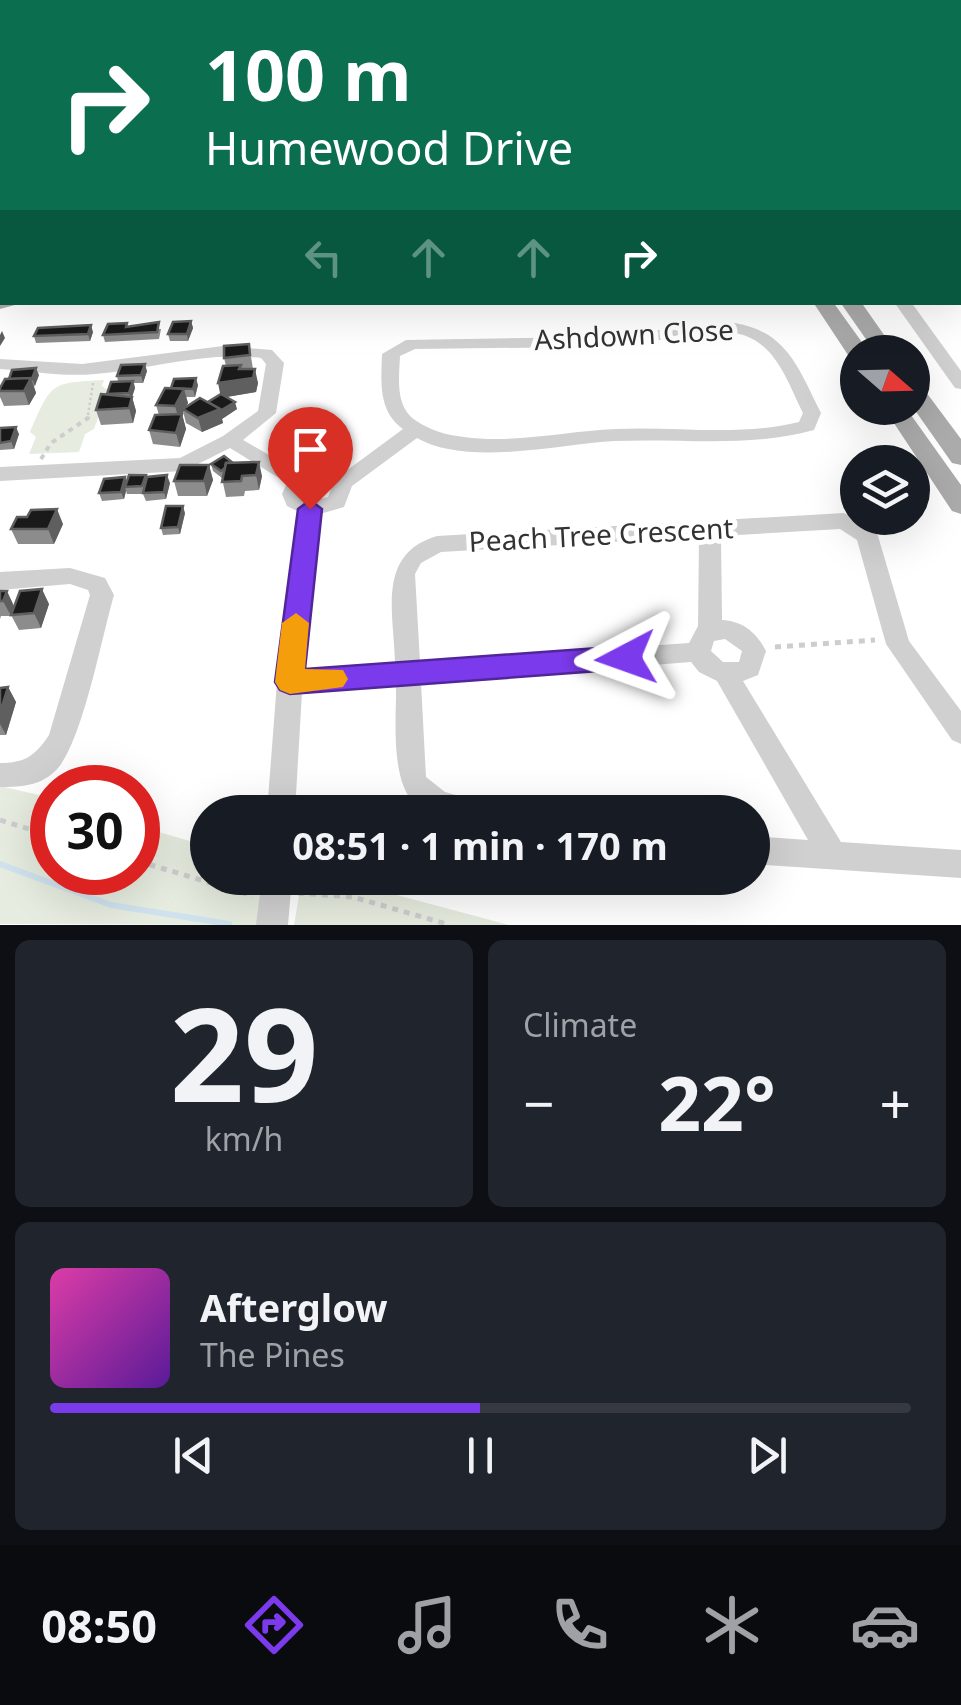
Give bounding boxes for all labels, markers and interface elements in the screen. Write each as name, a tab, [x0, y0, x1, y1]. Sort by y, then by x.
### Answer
text: 100 m	[205, 26, 412, 122]
icon: right	[40, 40, 170, 170]
text: Humewood Drive	[205, 117, 573, 178]
icon: left	[296, 230, 351, 285]
icon: ahead	[401, 230, 456, 285]
icon: ahead	[506, 230, 561, 285]
icon: right	[611, 230, 666, 285]
street label: Ashdown Close	[533, 310, 735, 358]
north arrow	[840, 335, 930, 425]
map controls	[840, 335, 930, 535]
pin	[268, 407, 353, 510]
icon: arrive	[283, 422, 338, 477]
button: layers	[840, 445, 930, 535]
street label: Peach Tree Crescent	[468, 508, 734, 560]
position arrow	[574, 606, 678, 710]
speed limit sign: 30	[30, 765, 160, 895]
text: 08:51 · 1 min · 170 m	[292, 819, 668, 871]
text: 29	[170, 963, 318, 1140]
text: Climate	[523, 1003, 637, 1046]
text: 22°	[658, 1051, 776, 1153]
text: −	[523, 1065, 554, 1140]
text: +	[880, 1065, 911, 1140]
text: km/h	[205, 1117, 283, 1160]
text: Afterglow	[200, 1281, 388, 1333]
text: The Pines	[200, 1333, 345, 1376]
icon: previous	[166, 1428, 221, 1483]
icon: pause	[453, 1428, 508, 1483]
icon: next	[740, 1428, 795, 1483]
icon: directions	[239, 1590, 309, 1660]
icon: music	[392, 1590, 462, 1660]
icon: phone	[545, 1590, 615, 1660]
icon: climate	[697, 1590, 767, 1660]
icon: car	[850, 1590, 920, 1660]
text: 08:50	[41, 1595, 157, 1656]

